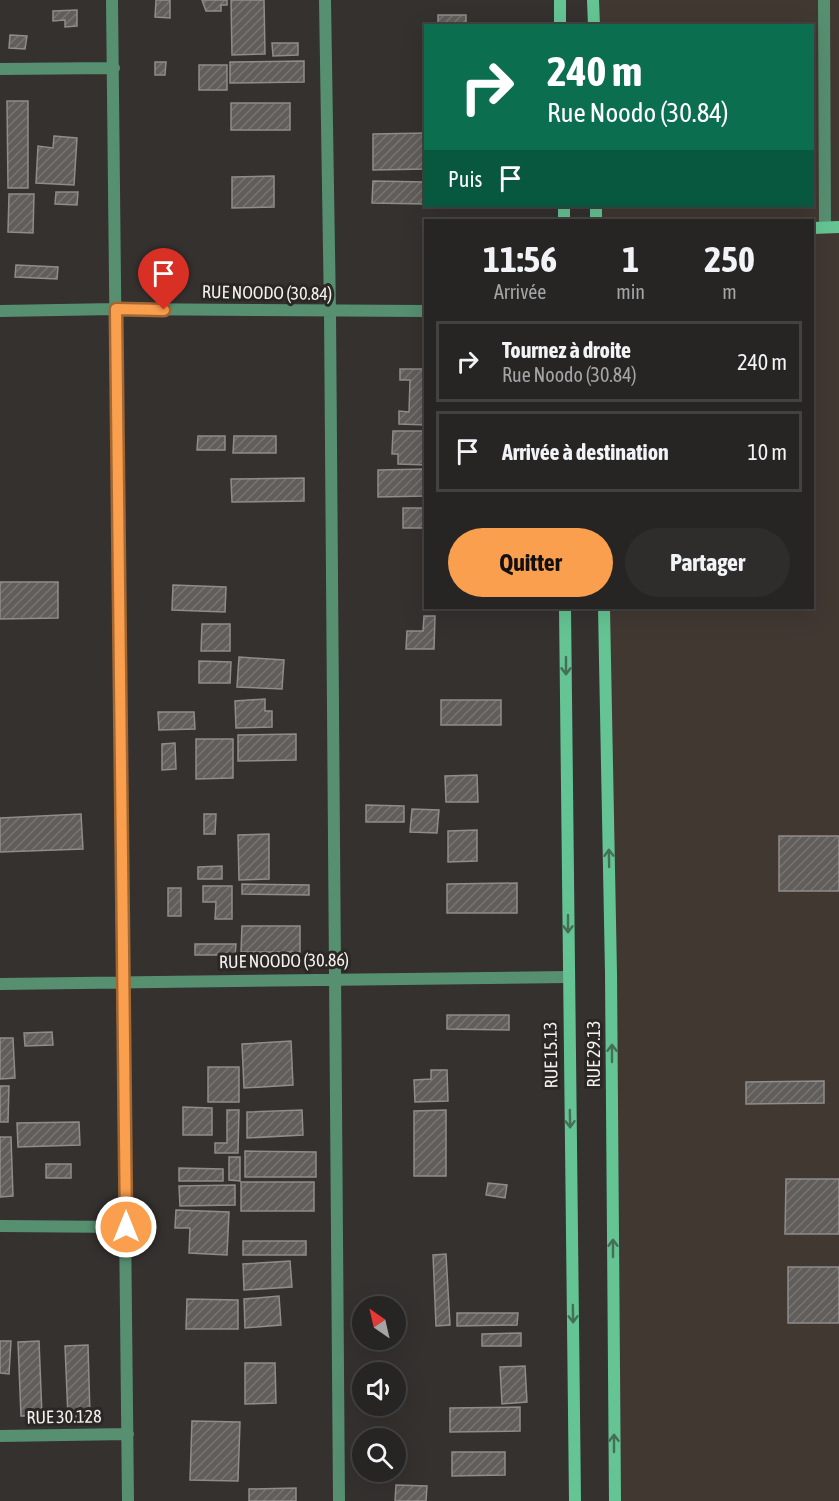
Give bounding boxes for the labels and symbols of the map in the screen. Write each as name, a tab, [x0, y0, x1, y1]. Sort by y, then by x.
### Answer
pin	[138, 248, 189, 310]
street label: RUE NOODO (30.84)	[202, 281, 332, 304]
one-way arrow	[560, 655, 572, 675]
one-way arrow	[603, 848, 614, 868]
one-way arrow	[562, 913, 574, 933]
street label: RUE NOODO (30.86)	[219, 949, 349, 972]
street label: RUE 15.13	[539, 1021, 562, 1089]
street label: RUE 29.13	[583, 1021, 604, 1087]
one-way arrow	[606, 1043, 617, 1063]
one-way arrow	[564, 1108, 576, 1128]
position arrow	[94, 1195, 158, 1259]
one-way arrow	[607, 1238, 619, 1258]
north arrow	[352, 1296, 406, 1350]
one-way arrow	[567, 1303, 579, 1323]
street label: RUE 30.128	[26, 1405, 102, 1428]
one-way arrow	[609, 1433, 620, 1453]

